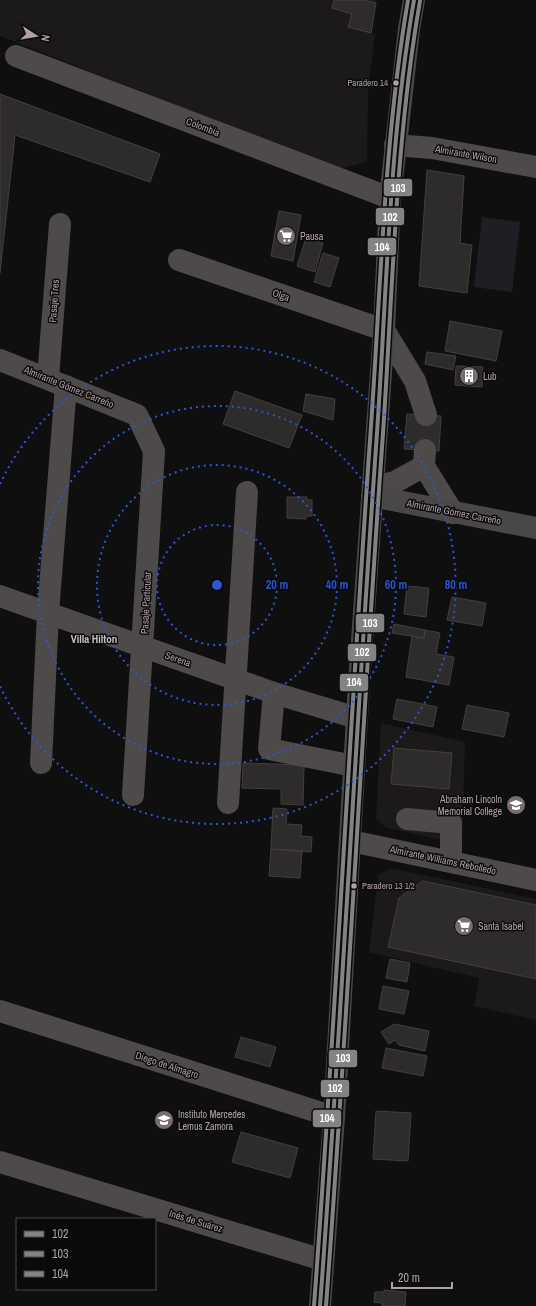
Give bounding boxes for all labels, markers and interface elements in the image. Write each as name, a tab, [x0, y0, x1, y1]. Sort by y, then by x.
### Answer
north arrow	[16, 16, 56, 56]
text: N	[38, 33, 53, 43]
place label: Paradero 14	[347, 77, 388, 89]
marker: Paradero 14	[391, 78, 401, 88]
street label: Colombia	[184, 115, 222, 140]
street label: Almirante Wilson	[433, 142, 498, 166]
line badge: 103	[383, 178, 413, 197]
text: 103	[390, 181, 406, 195]
line badge: 102	[375, 207, 405, 226]
text: 102	[382, 210, 398, 224]
supermarket icon: Pausa	[275, 225, 297, 247]
place label: Pausa	[300, 230, 324, 243]
line badge: 104	[367, 237, 397, 256]
text: 104	[374, 240, 390, 254]
street label: Pasaje Tres	[46, 279, 62, 323]
street label: Olga	[271, 286, 292, 304]
street label: Almirante Gómez Carreño	[21, 363, 116, 411]
building icon: Lub	[458, 365, 480, 387]
place label: Lub	[483, 370, 497, 383]
street label: Almirante Gómez Carreño	[405, 496, 503, 528]
street label: Pasaje Particular	[138, 571, 154, 635]
text: 20 m	[266, 577, 288, 593]
text: 40 m	[326, 577, 348, 593]
text: 60 m	[385, 577, 407, 593]
text: 80 m	[445, 577, 467, 593]
centre of rings	[210, 578, 224, 592]
line badge: 103	[355, 613, 385, 633]
text: 103	[362, 616, 378, 630]
district label: Villa Hilton	[71, 632, 117, 646]
line badge: 102	[347, 643, 377, 662]
text: 102	[354, 645, 370, 659]
street label: Serena	[163, 649, 193, 670]
line badge: 104	[339, 673, 369, 692]
text: 104	[346, 675, 362, 689]
place label: Abraham Lincoln Memorial College	[438, 793, 502, 818]
school or university icon: Abraham Lincoln Memorial College	[505, 794, 527, 816]
street label: Almirante Williams Rebolledo	[388, 842, 498, 878]
place label: Paradero 13 1/2	[362, 880, 415, 892]
marker: Paradero 13 1/2	[349, 881, 359, 891]
supermarket icon: Santa Isabel	[453, 915, 475, 937]
place label: Santa Isabel	[478, 920, 524, 933]
street label: Diego de Almagro	[134, 1049, 201, 1081]
line badge: 103	[328, 1049, 358, 1068]
text: 103	[335, 1051, 351, 1065]
line badge: 102	[320, 1079, 350, 1098]
text: 102	[327, 1081, 343, 1095]
place label: Instituto Mercedes Lemus Zamora	[178, 1108, 245, 1133]
school or university icon: Instituto Mercedes Lemus Zamora	[153, 1109, 175, 1131]
line badge: 104	[312, 1109, 342, 1128]
text: 104	[319, 1111, 335, 1125]
street label: Inés de Suárez	[168, 1207, 224, 1235]
legend	[16, 1218, 156, 1290]
text: 102	[52, 1226, 68, 1242]
text: 103	[52, 1246, 68, 1262]
scale bar	[392, 1264, 452, 1290]
text: 104	[52, 1266, 69, 1282]
text: 20 m	[398, 1270, 420, 1286]

